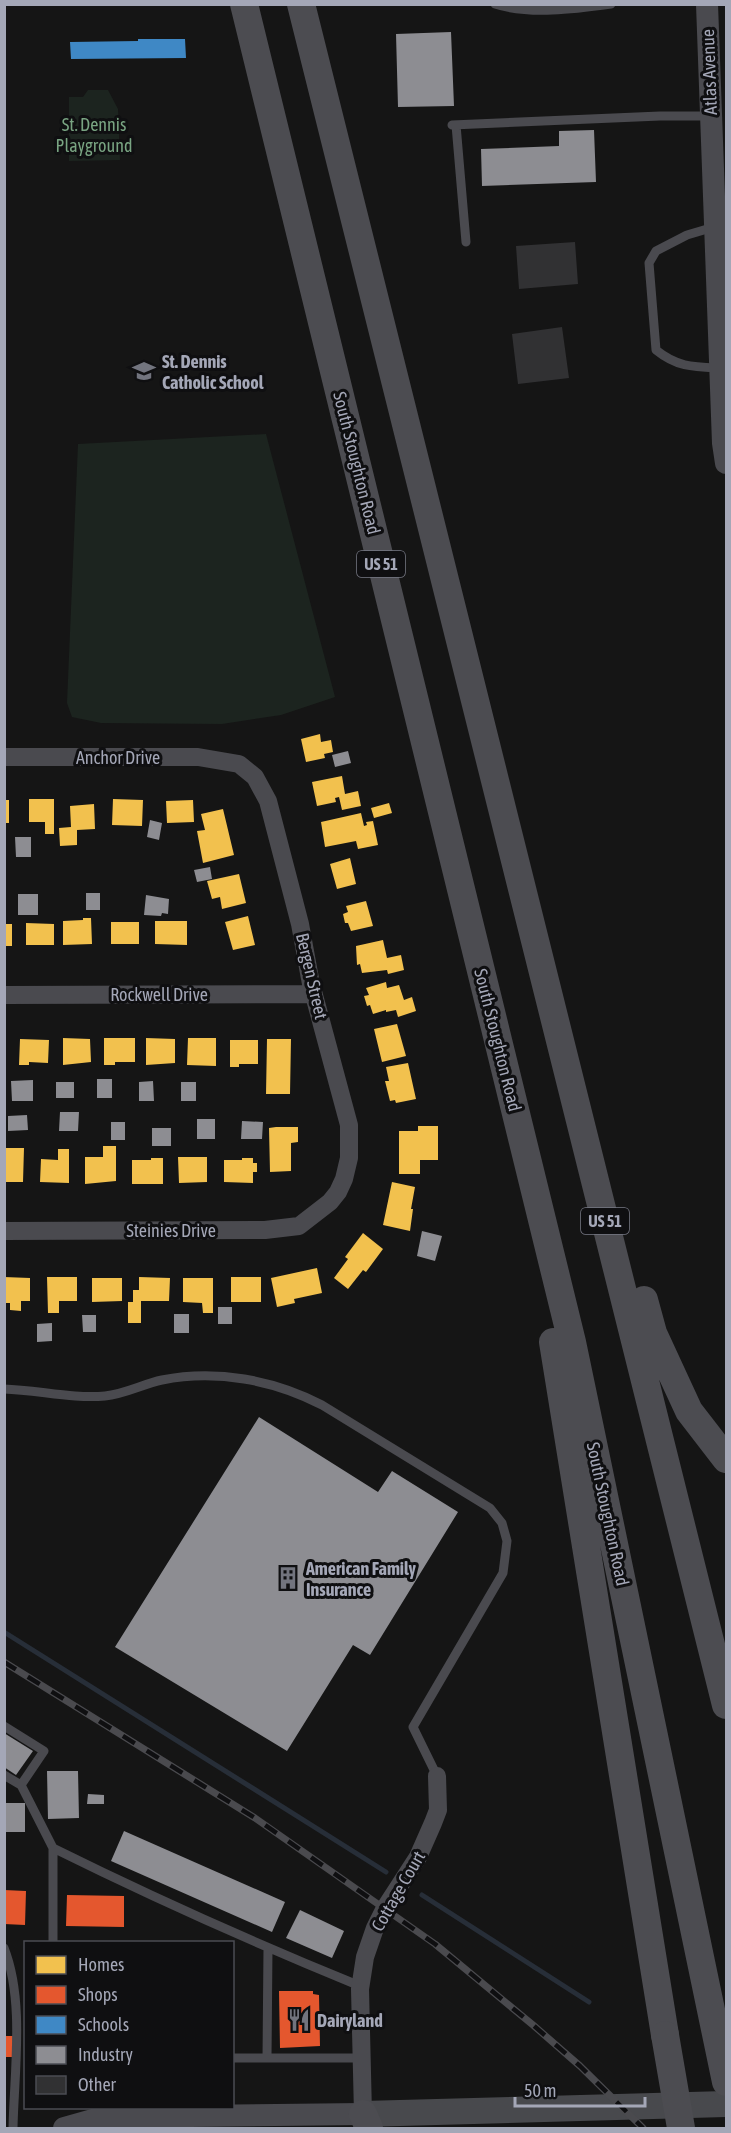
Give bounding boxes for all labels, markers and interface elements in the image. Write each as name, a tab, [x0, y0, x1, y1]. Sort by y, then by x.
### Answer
street label: Atlas Avenue	[697, 29, 721, 115]
park label: St. Dennis Playground	[56, 114, 132, 156]
place label: St. Dennis Catholic School	[162, 351, 264, 393]
school or university icon: St. Dennis Catholic School	[131, 358, 157, 384]
street label: South Stoughton Road	[329, 389, 385, 537]
road number: US 51	[357, 551, 405, 577]
street label: Anchor Drive	[76, 747, 160, 768]
street label: Bergen Street	[292, 931, 332, 1021]
street label: South Stoughton Road	[470, 966, 526, 1114]
street label: Rockwell Drive	[110, 984, 208, 1005]
road number: US 51	[581, 1208, 629, 1234]
street label: Steinies Drive	[126, 1220, 216, 1241]
street label: South Stoughton Road	[583, 1440, 633, 1588]
place label: American Family Insurance	[305, 1558, 417, 1600]
building icon: American Family Insurance	[275, 1565, 301, 1591]
street label: Cottage Court	[367, 1847, 429, 1935]
legend	[24, 1941, 234, 2109]
text: Homes	[78, 1954, 124, 1975]
text: Shops	[78, 1984, 118, 2005]
restaurant icon: Dairyland	[286, 2007, 312, 2033]
place label: Dairyland	[317, 2010, 383, 2031]
text: Schools	[78, 2014, 129, 2035]
text: Industry	[78, 2044, 133, 2065]
scale bar	[515, 2070, 646, 2108]
text: Other	[78, 2074, 117, 2095]
text: 50 m	[524, 2080, 556, 2101]

